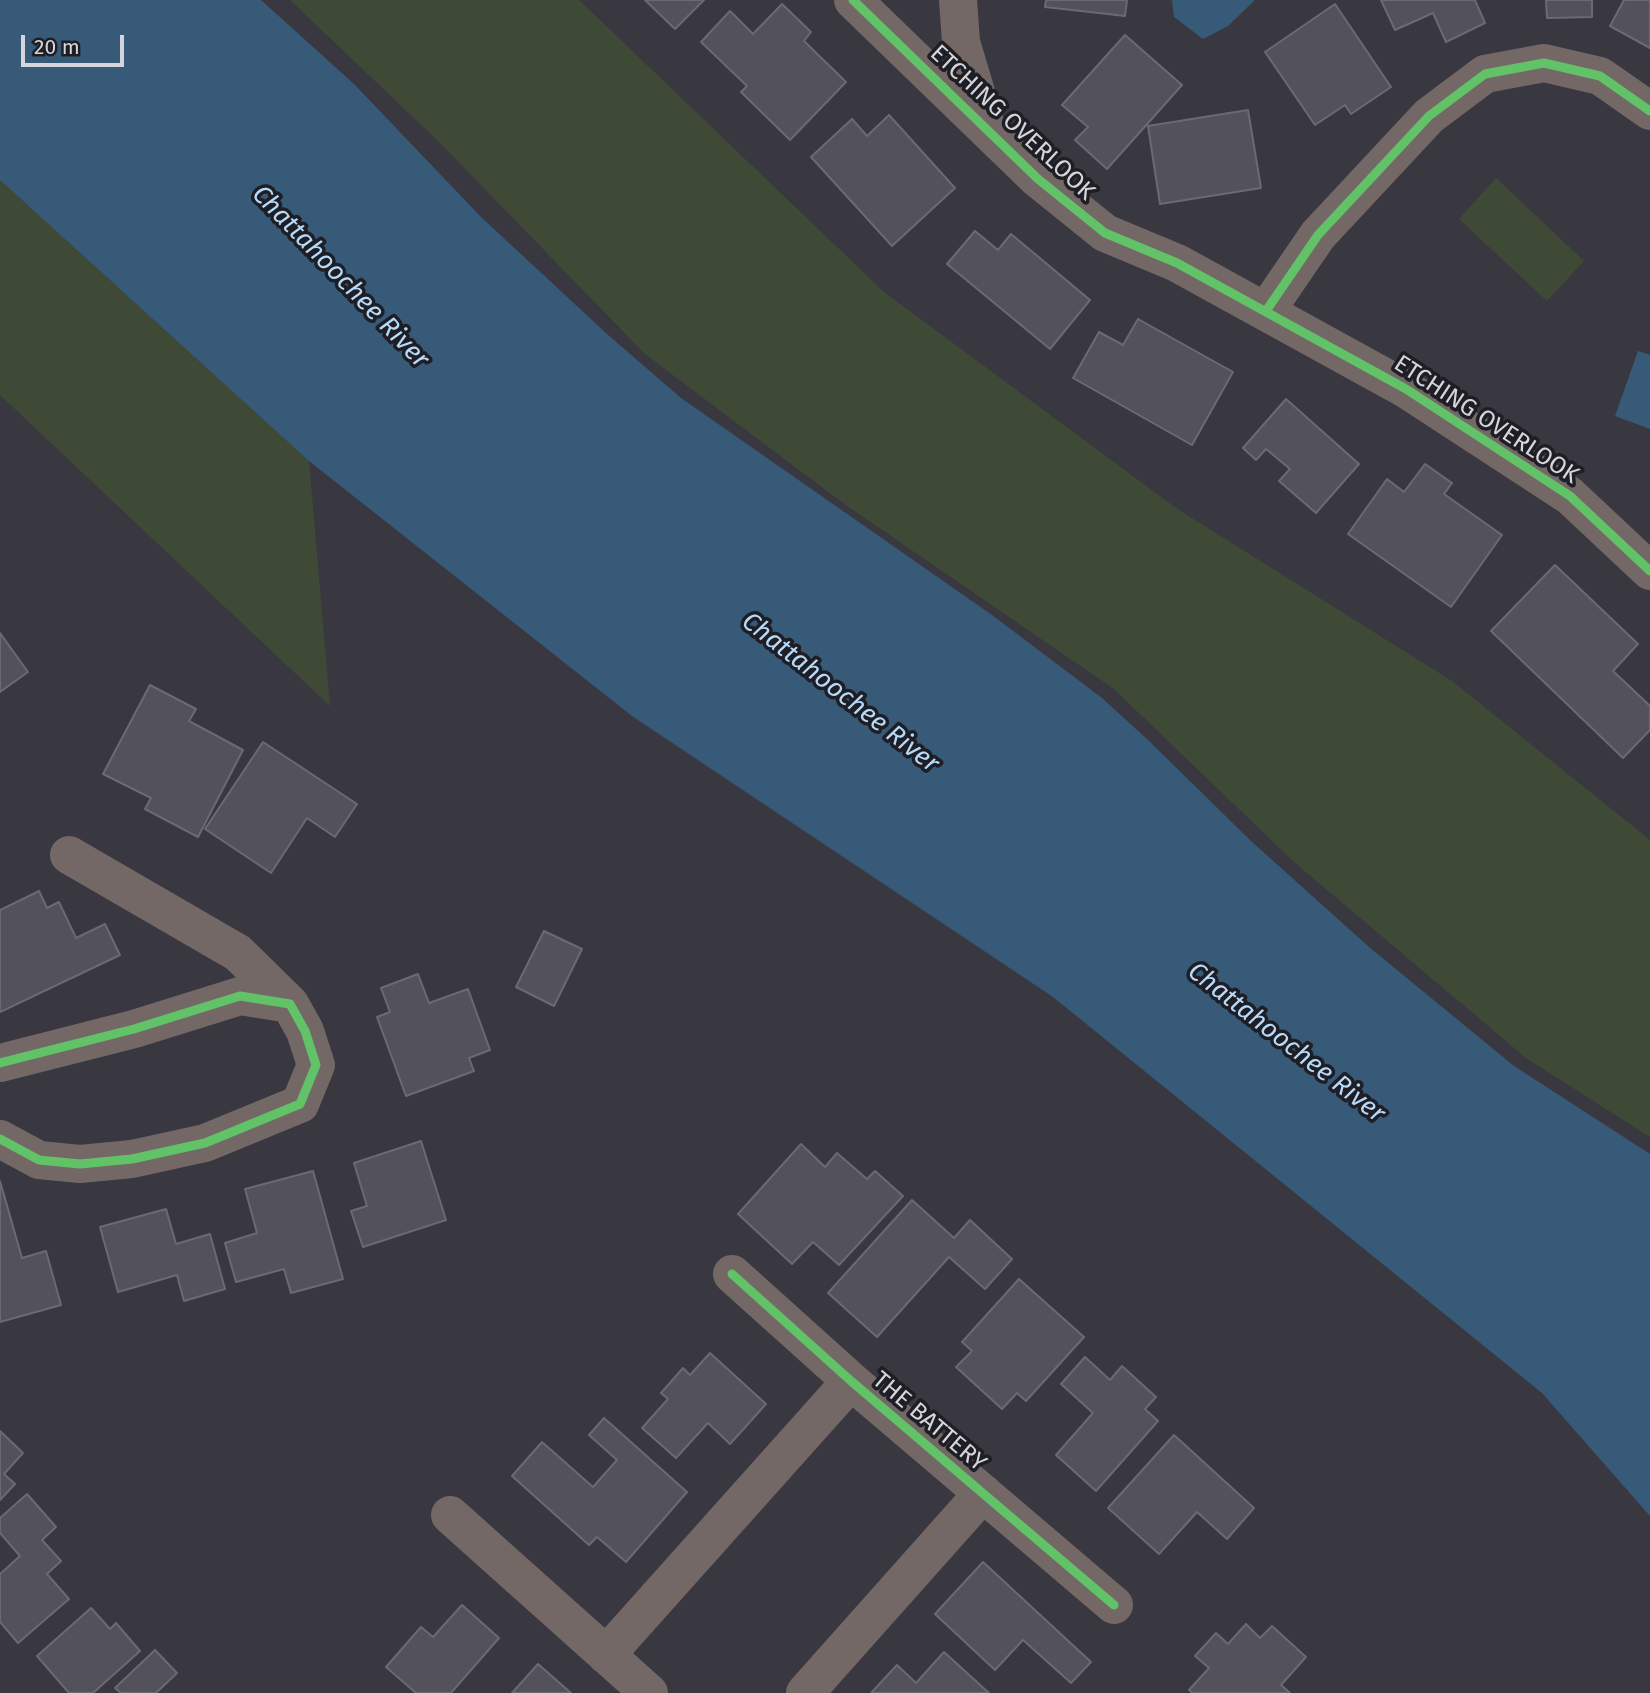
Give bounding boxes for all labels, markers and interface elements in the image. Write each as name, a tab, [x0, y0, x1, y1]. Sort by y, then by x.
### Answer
scale bar	[24, 21, 128, 65]
text: 20 m	[34, 34, 80, 60]
street label: ETCHING OVERLOOK	[924, 39, 1100, 207]
water label: Chattahoochee River	[245, 179, 435, 375]
street label: ETCHING OVERLOOK	[1388, 349, 1584, 491]
water label: Chattahoochee River	[735, 606, 945, 780]
water label: Chattahoochee River	[1181, 956, 1391, 1130]
street label: THE BATTERY	[866, 1366, 992, 1478]

